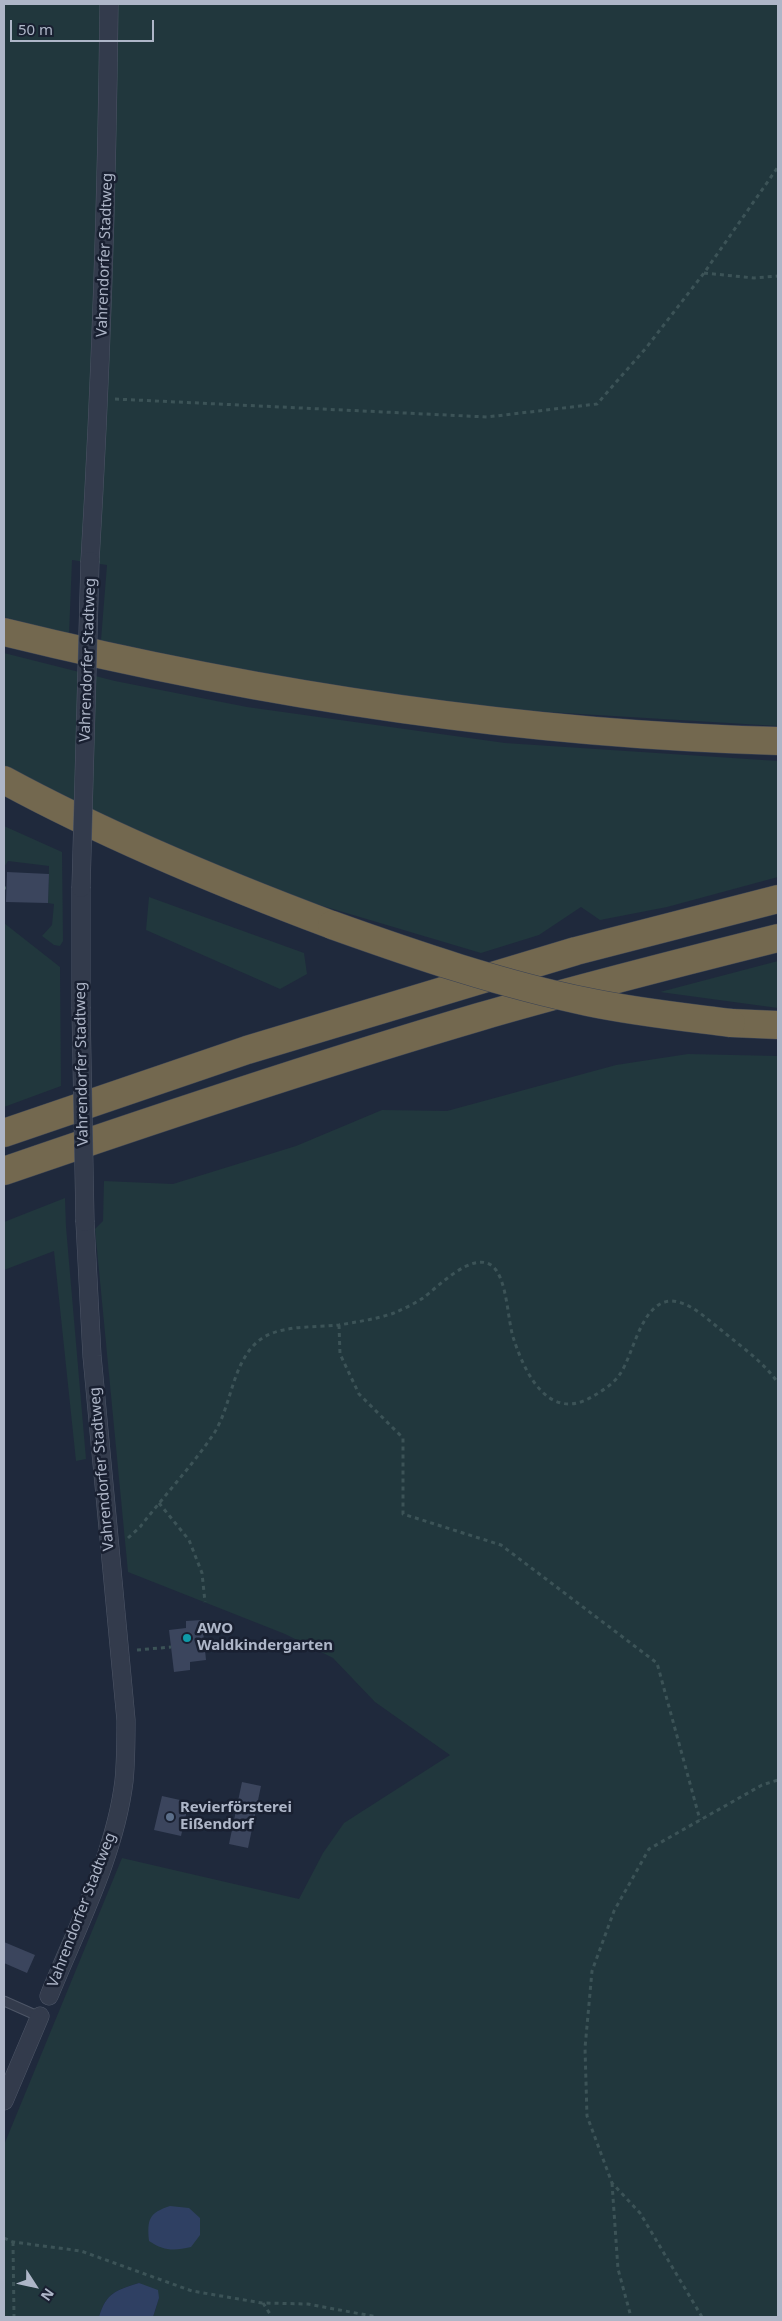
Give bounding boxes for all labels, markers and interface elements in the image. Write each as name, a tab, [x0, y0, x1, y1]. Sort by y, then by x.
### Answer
scale bar	[12, 10, 156, 42]
text: 50 m	[18, 19, 53, 39]
street label: Vahrendorfer Stadtweg	[93, 173, 117, 337]
street label: Vahrendorfer Stadtweg	[76, 578, 100, 742]
street label: Vahrendorfer Stadtweg	[72, 982, 92, 1146]
street label: Vahrendorfer Stadtweg	[86, 1386, 118, 1552]
place label: AWO Waldkindergarten	[197, 1620, 333, 1655]
marker: AWO Waldkindergarten	[181, 1632, 193, 1644]
place label: Revierförsterei Eißendorf	[180, 1799, 292, 1834]
marker: Revierförsterei Eißendorf	[164, 1811, 176, 1823]
street label: Vahrendorfer Stadtweg	[44, 1830, 120, 1990]
north arrow	[10, 2261, 60, 2311]
text: N	[37, 2285, 59, 2305]

